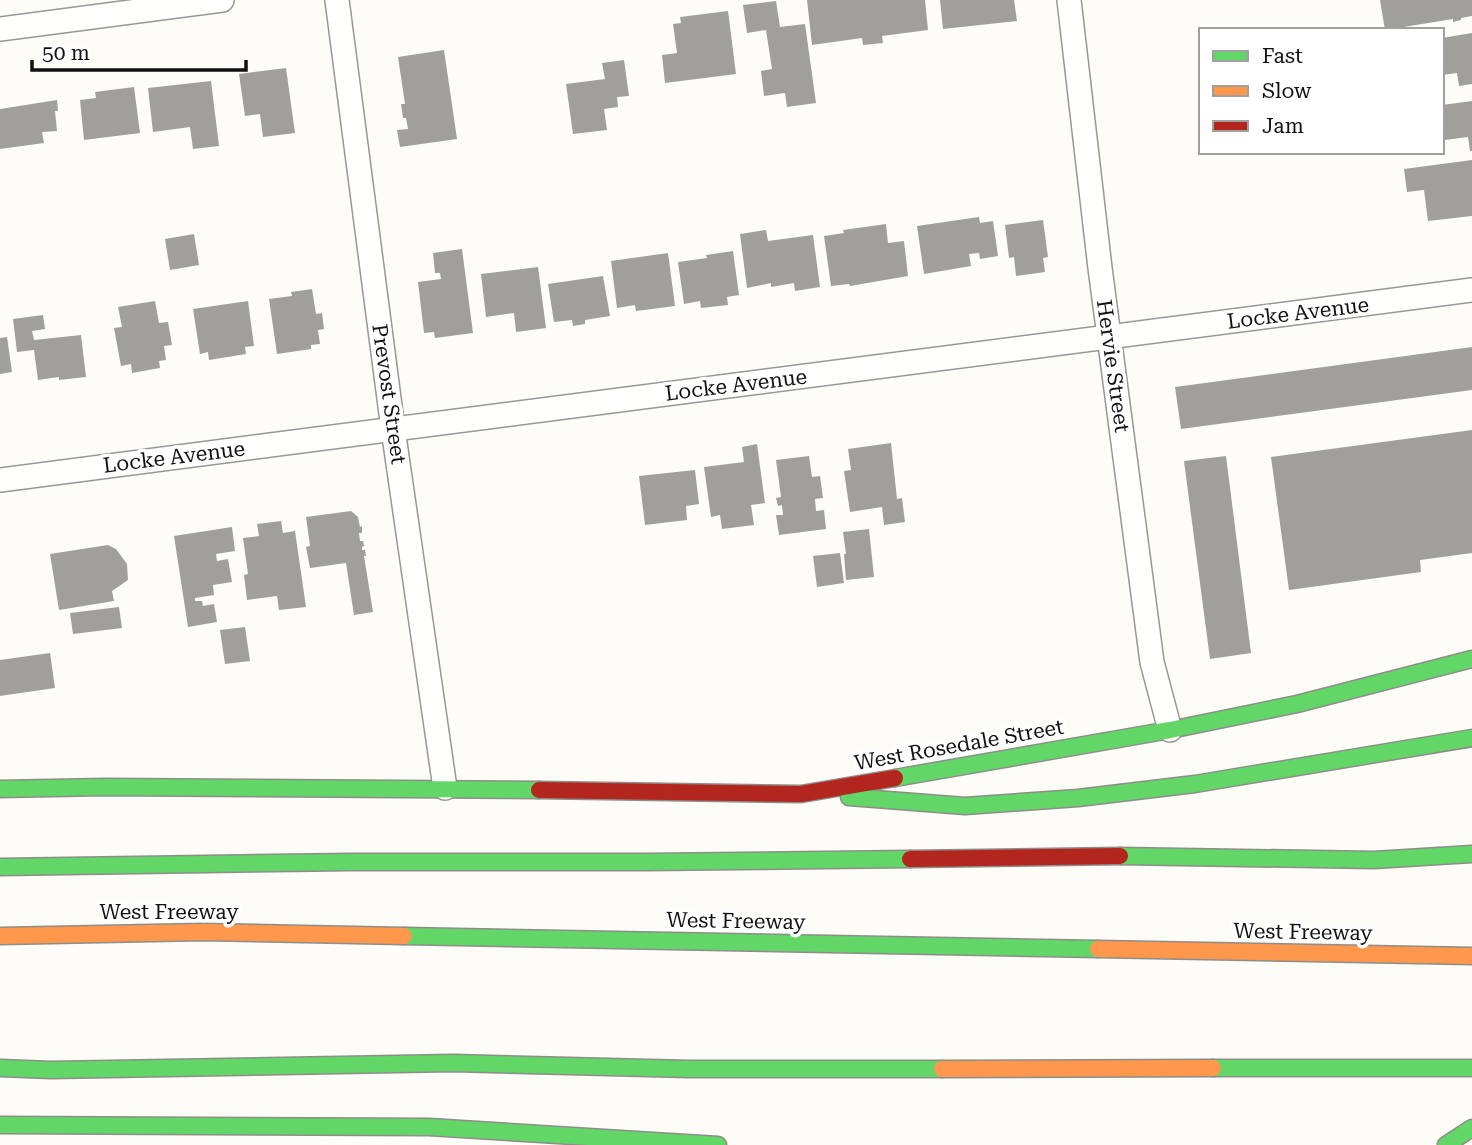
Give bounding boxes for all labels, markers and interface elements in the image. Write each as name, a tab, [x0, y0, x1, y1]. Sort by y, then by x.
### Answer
scale bar	[32, 28, 245, 72]
legend	[1199, 28, 1444, 154]
text: 50 m	[42, 41, 90, 65]
text: Fast	[1262, 44, 1303, 68]
text: Slow	[1262, 79, 1312, 103]
text: Jam	[1262, 114, 1304, 138]
street label: Locke Avenue	[1226, 292, 1370, 334]
street label: Hervie Street	[1092, 298, 1134, 434]
street label: Prevost Street	[367, 322, 411, 466]
street label: Locke Avenue	[664, 364, 808, 406]
street label: Locke Avenue	[102, 436, 246, 478]
street label: West Rosedale Street	[852, 715, 1066, 775]
street label: West Freeway	[99, 900, 239, 924]
street label: West Freeway	[666, 908, 806, 934]
street label: West Freeway	[1233, 919, 1373, 945]

